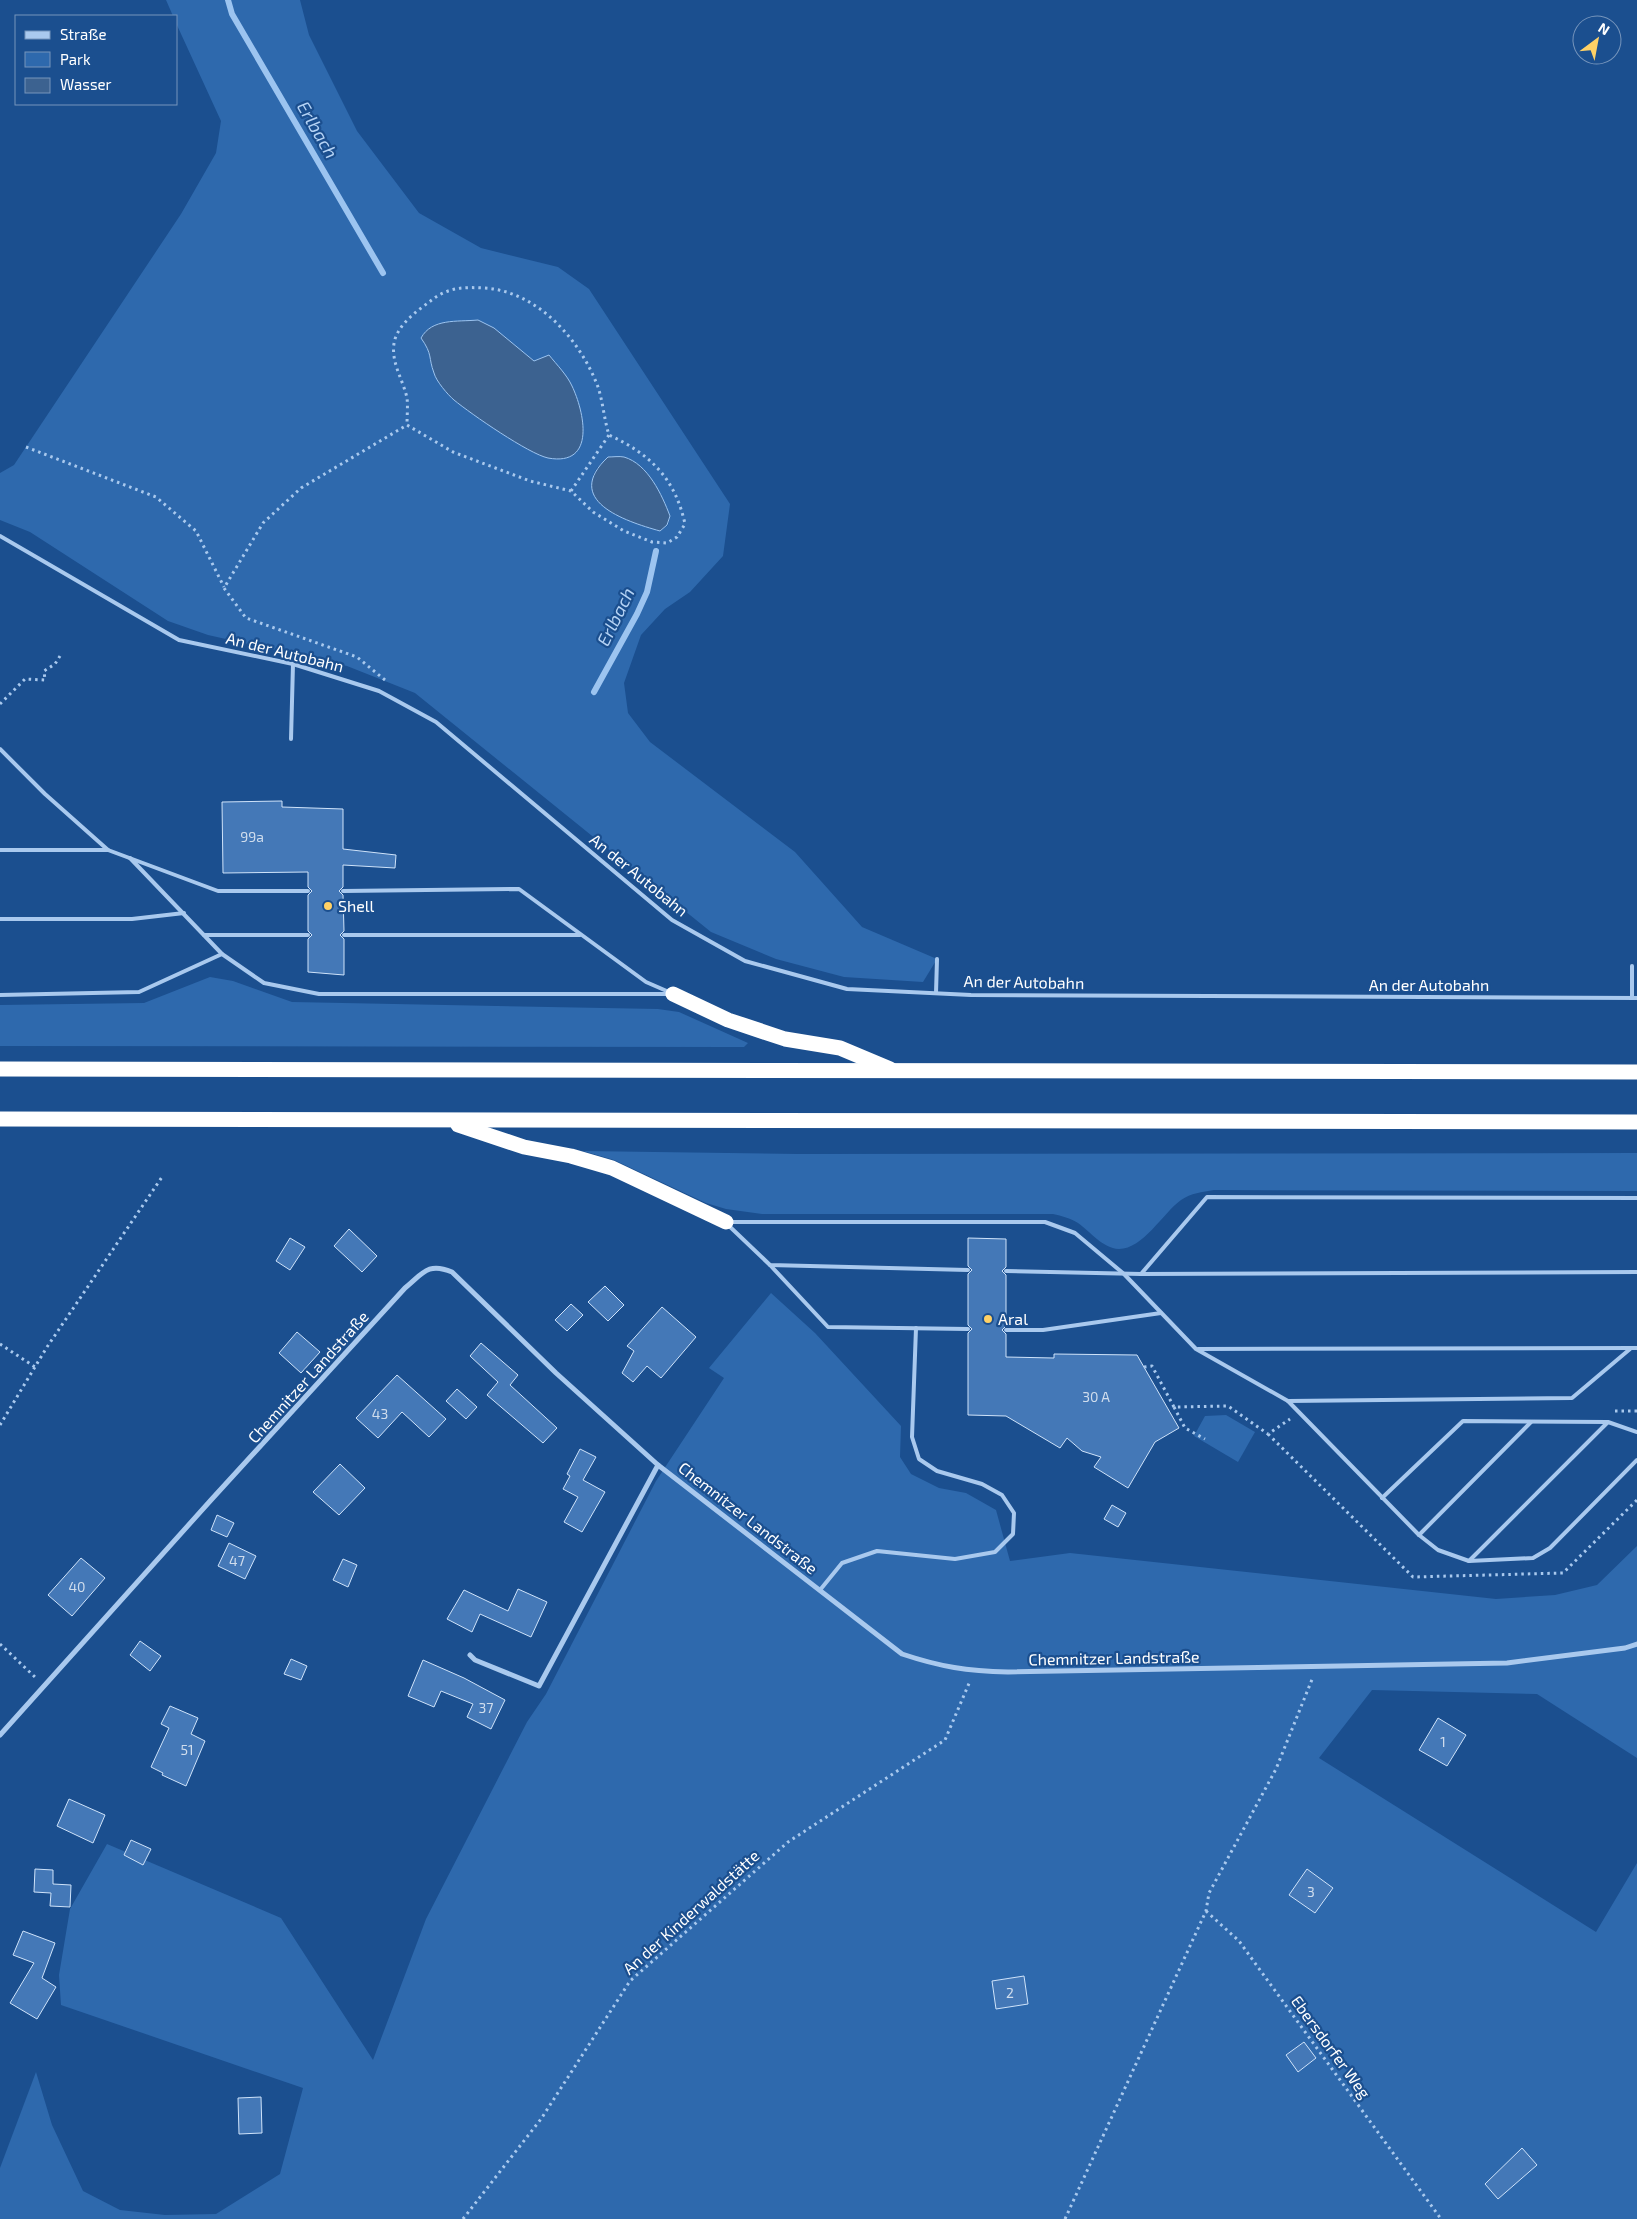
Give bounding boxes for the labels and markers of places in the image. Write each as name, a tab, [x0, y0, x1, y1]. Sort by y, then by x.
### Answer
place label: Shell	[338, 896, 375, 915]
marker: Shell	[322, 900, 334, 912]
place label: Aral	[998, 1309, 1028, 1328]
marker: Aral	[982, 1313, 994, 1325]

